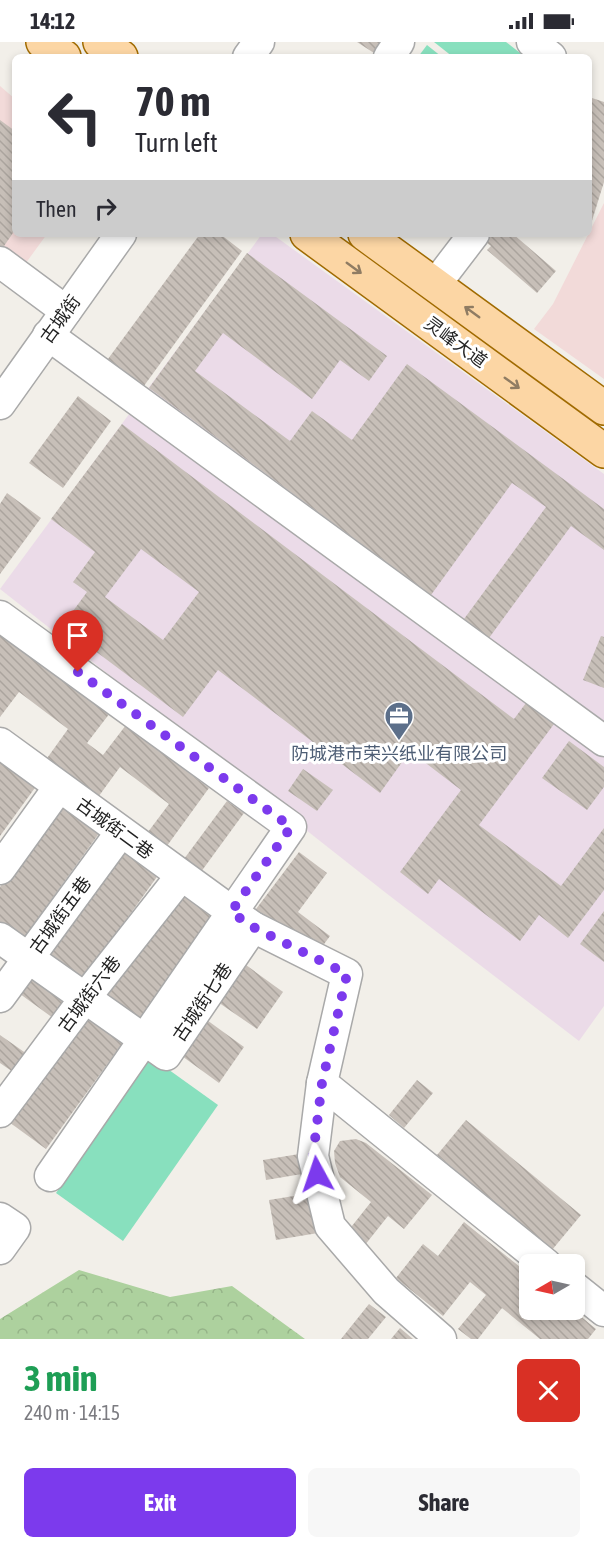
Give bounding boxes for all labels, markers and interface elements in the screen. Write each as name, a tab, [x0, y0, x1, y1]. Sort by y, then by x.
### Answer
text: 14:12	[30, 8, 75, 34]
text: 70 m	[135, 77, 210, 125]
icon: left	[36, 78, 114, 156]
text: Turn left	[135, 127, 218, 158]
icon: right	[89, 192, 122, 225]
text: Then	[36, 196, 77, 222]
one-way arrow	[346, 262, 362, 275]
street label: 古城街	[36, 291, 84, 347]
one-way arrow	[464, 306, 480, 318]
street label: 灵峰大道	[421, 312, 491, 372]
one-way arrow	[503, 377, 519, 390]
pin	[52, 610, 103, 672]
icon: arrive	[61, 619, 94, 652]
office icon: 防城港市荣兴纸业有限公司	[383, 700, 415, 742]
place label: 防城港市荣兴纸业有限公司	[291, 743, 507, 764]
street label: 古城街二巷	[72, 793, 158, 863]
street label: 古城街五巷	[25, 872, 95, 958]
street label: 古城街六巷	[54, 952, 124, 1036]
street label: 古城街七巷	[168, 959, 236, 1045]
position arrow	[285, 1142, 349, 1206]
north arrow	[519, 1254, 585, 1320]
map controls	[519, 1254, 585, 1320]
text: 3 min	[24, 1357, 98, 1399]
button: close	[517, 1359, 580, 1422]
text: 240 m · 14:15	[24, 1401, 120, 1424]
button: Exit	[24, 1468, 296, 1537]
button: Share	[308, 1468, 580, 1537]

